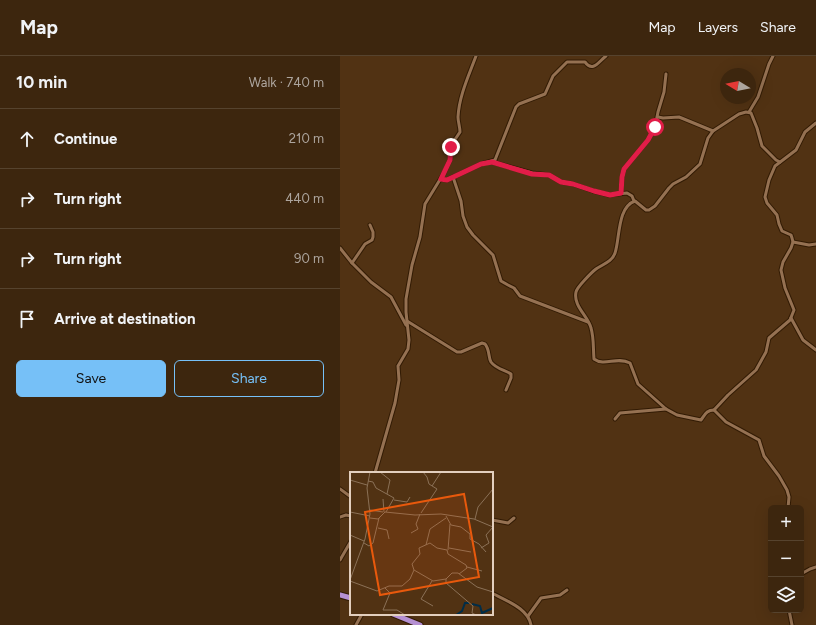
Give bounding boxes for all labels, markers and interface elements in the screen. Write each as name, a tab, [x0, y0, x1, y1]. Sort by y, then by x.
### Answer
text: Map	[20, 16, 58, 39]
text: Map	[648, 19, 676, 36]
text: Layers	[698, 19, 738, 36]
text: Share	[760, 19, 796, 36]
north arrow	[720, 68, 756, 104]
text: 10 min	[16, 72, 67, 92]
text: Walk · 740 m	[249, 75, 324, 90]
route start	[646, 118, 664, 136]
icon: ahead	[16, 128, 38, 150]
text: Continue	[54, 130, 117, 148]
text: 210 m	[289, 131, 324, 146]
route end	[442, 138, 460, 156]
icon: right	[16, 188, 38, 210]
text: Turn right	[54, 190, 122, 208]
text: 440 m	[285, 191, 324, 206]
icon: right	[16, 248, 38, 270]
text: Turn right	[54, 250, 122, 268]
text: 90 m	[294, 251, 324, 266]
icon: arrive	[16, 308, 38, 330]
text: Arrive at destination	[54, 310, 195, 328]
button: Save	[16, 360, 166, 397]
button: Share	[174, 360, 324, 397]
inset map	[350, 472, 493, 615]
map controls	[768, 505, 804, 613]
button: +	[768, 505, 804, 541]
button: −	[768, 541, 804, 577]
button: layers	[768, 577, 804, 613]

